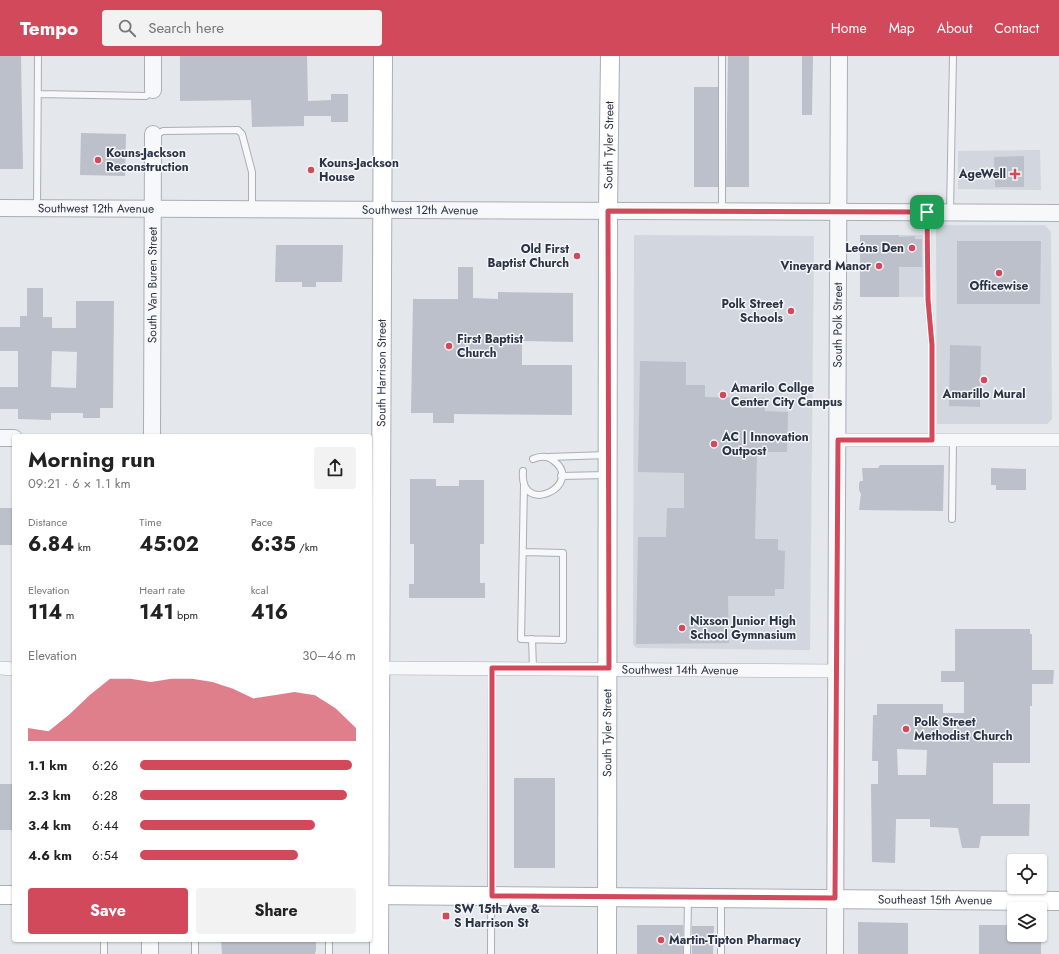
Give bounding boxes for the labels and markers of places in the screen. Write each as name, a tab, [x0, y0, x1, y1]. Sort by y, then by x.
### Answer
place label: Kouns-Jackson Reconstruction	[106, 144, 189, 176]
place label: Kouns-Jackson House	[319, 154, 399, 186]
marker: Kouns-Jackson Reconstruction	[93, 155, 103, 165]
marker: Kouns-Jackson House	[306, 165, 316, 175]
place label: AgeWell	[958, 165, 1006, 183]
marker: AgeWell	[1009, 168, 1021, 180]
pin	[910, 195, 944, 229]
place label: Leóns Den	[845, 239, 904, 257]
place label: Old First Baptist Church	[487, 240, 569, 272]
marker: Leóns Den	[907, 243, 917, 253]
marker: Old First Baptist Church	[572, 251, 582, 261]
place label: Vineyard Manor	[780, 257, 871, 275]
marker: Vineyard Manor	[874, 261, 884, 271]
marker: Officewise	[994, 268, 1004, 278]
place label: Officewise	[970, 277, 1029, 295]
place label: Polk Street Schools	[721, 295, 784, 327]
marker: Polk Street Schools	[786, 306, 796, 316]
place label: First Baptist Church	[457, 330, 523, 362]
marker: First Baptist Church	[444, 341, 454, 351]
marker: Amarillo Mural	[979, 375, 989, 385]
place label: Amarilo Collge Center City Campus	[730, 379, 843, 411]
place label: Amarillo Mural	[942, 385, 1025, 403]
marker: Amarilo Collge Center City Campus	[718, 390, 728, 400]
place label: AC | Innovation Outpost	[721, 428, 809, 460]
marker: AC | Innovation Outpost	[709, 439, 719, 449]
place label: Nixson Junior High School Gymnasium	[690, 612, 796, 644]
marker: Nixson Junior High School Gymnasium	[677, 623, 687, 633]
place label: Polk Street Methodist Church	[914, 713, 1013, 745]
marker: Polk Street Methodist Church	[901, 724, 911, 734]
place label: SW 15th Ave & S Harrison St	[454, 900, 540, 932]
marker: SW 15th Ave & S Harrison St	[441, 911, 451, 921]
place label: Martin-Tipton Pharmacy	[669, 931, 802, 949]
marker: Martin-Tipton Pharmacy	[656, 935, 666, 945]

